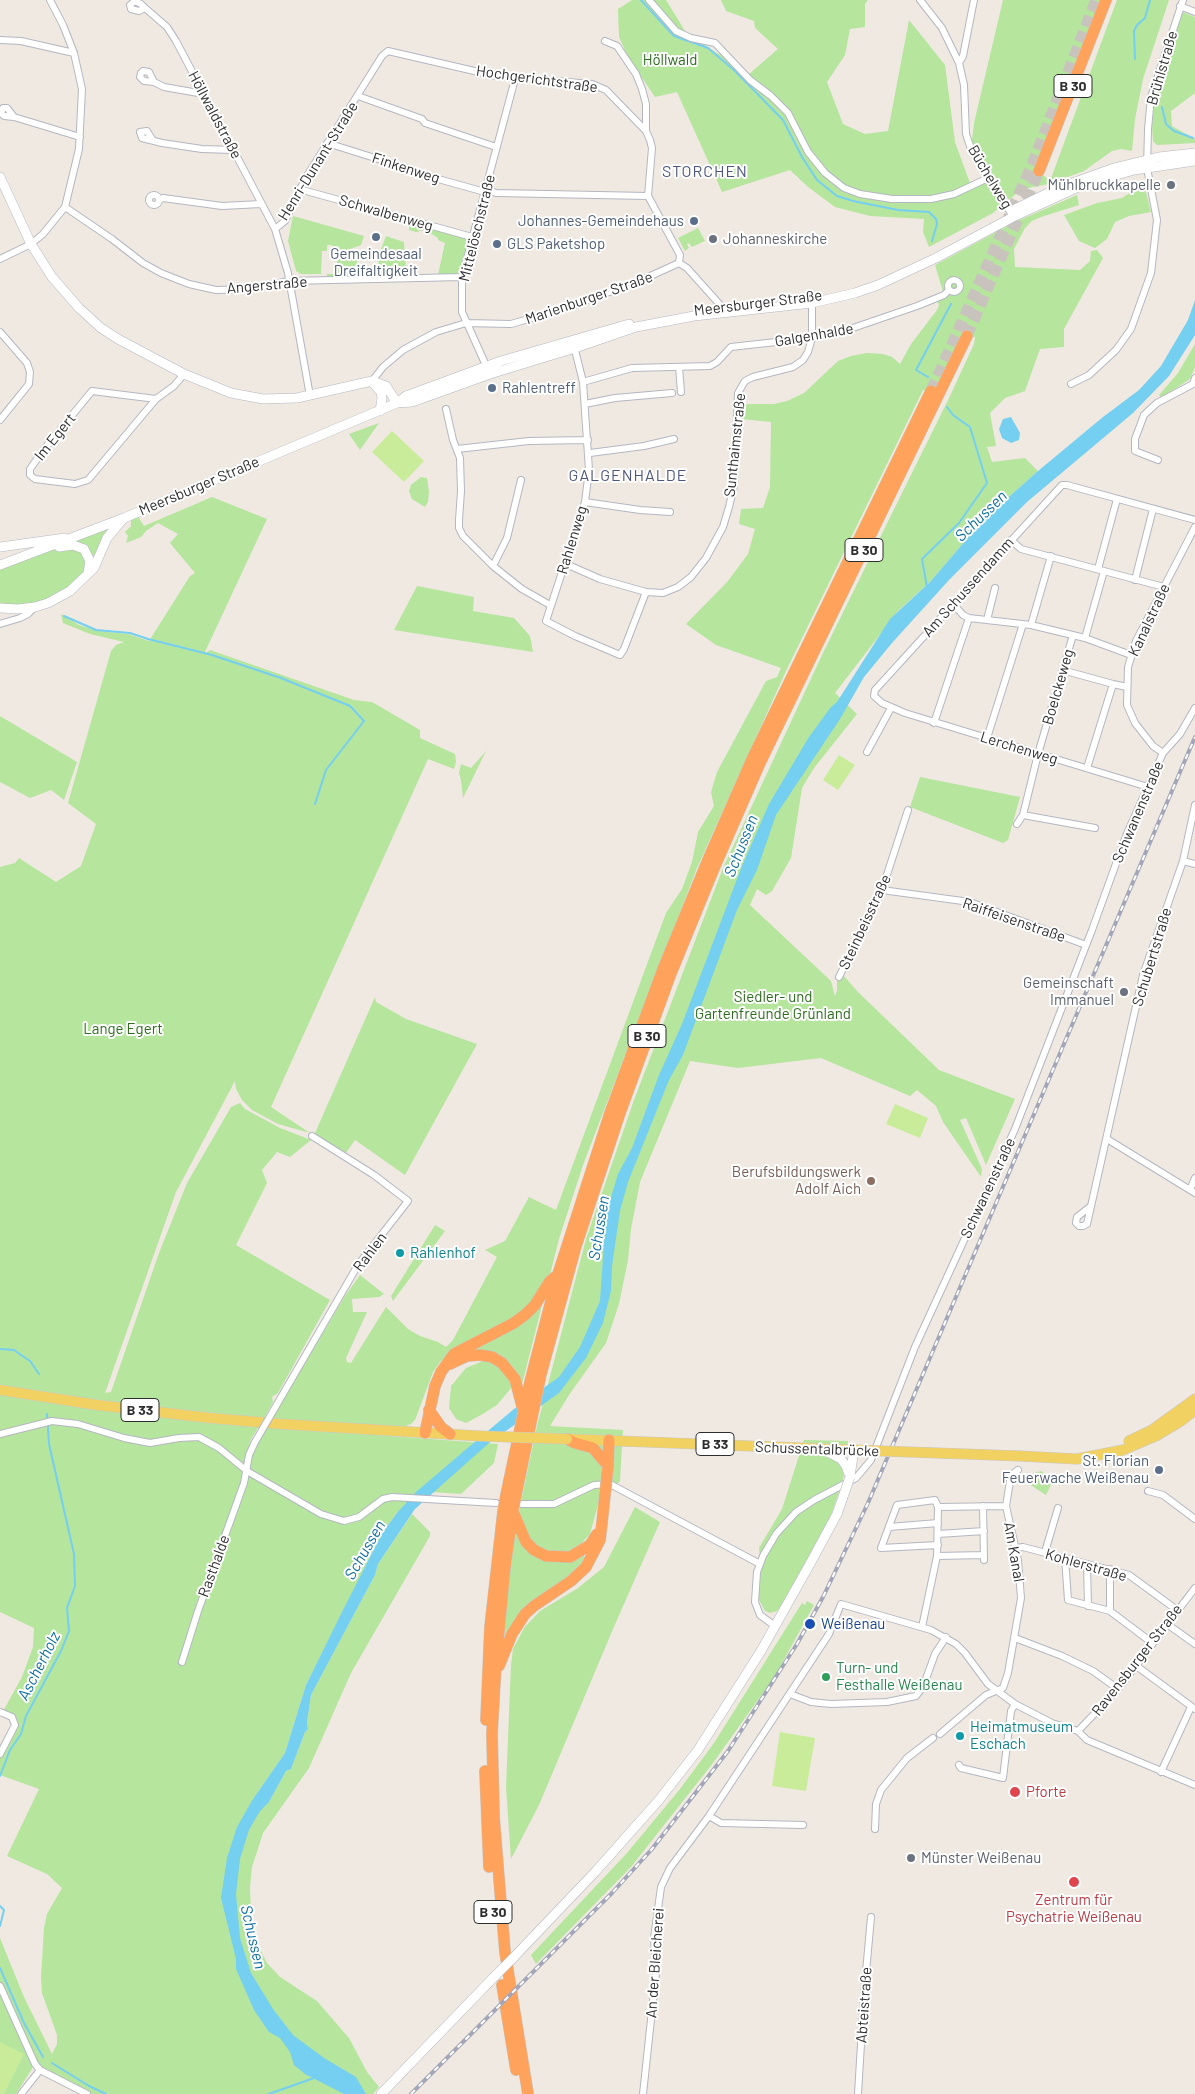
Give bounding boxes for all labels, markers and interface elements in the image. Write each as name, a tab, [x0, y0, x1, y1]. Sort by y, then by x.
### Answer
street label: Brühlstraße	[1143, 29, 1181, 107]
park label: Höllwald	[643, 51, 697, 69]
street label: Hochgerichtstraße	[475, 62, 599, 96]
street label: Höllwaldstraße	[184, 68, 246, 162]
road number: B 30	[1054, 74, 1092, 98]
street label: Henri-Dunant-Straße	[274, 98, 362, 224]
street label: Büchelweg	[964, 142, 1016, 212]
street label: Finkenweg	[370, 149, 442, 187]
district label: STORCHEN	[661, 162, 749, 182]
street label: Mittelöschstraße	[455, 172, 499, 284]
place label: Mühlbruckkapelle	[1048, 176, 1161, 194]
marker: Mühlbruckkapelle	[1165, 179, 1177, 191]
street label: Schwalbenweg	[337, 191, 435, 235]
place label: Johannes-Gemeindehaus	[518, 212, 684, 230]
marker: Johannes-Gemeindehaus	[688, 215, 700, 227]
place label: Johanneskirche	[723, 230, 827, 248]
marker: Gemeindesaal Dreifaltigkeit	[370, 231, 382, 243]
marker: Johanneskirche	[707, 233, 719, 245]
place label: GLS Paketshop	[507, 235, 605, 253]
marker: GLS Paketshop	[491, 238, 503, 250]
place label: Gemeindesaal Dreifaltigkeit	[330, 245, 422, 280]
street label: Marienburger Straße	[523, 268, 655, 328]
street label: Angerstraße	[226, 273, 308, 297]
street label: Meersburger Straße	[693, 286, 823, 320]
street label: Galgenhalde	[773, 319, 855, 351]
place label: Rahlentreff	[502, 379, 576, 397]
marker: Rahlentreff	[486, 382, 498, 394]
street label: Sunthaimstraße	[721, 392, 749, 498]
street label: Im Egert	[31, 410, 79, 464]
street label: Meersburger Straße	[136, 453, 262, 519]
district label: GALGENHALDE	[567, 466, 689, 486]
water label: Schussen	[951, 486, 1011, 546]
street label: Rahlenweg	[553, 503, 591, 577]
street label: Am Schussendamm	[918, 533, 1018, 641]
road number: B 30	[845, 538, 883, 562]
street label: Kanalstraße	[1124, 581, 1174, 659]
street label: Boelckeweg	[1039, 647, 1077, 727]
street label: Lerchenweg	[978, 728, 1060, 768]
street label: Schwanenstraße	[1108, 758, 1168, 866]
water label: Schussen	[720, 812, 762, 880]
street label: Steinbeisstraße	[835, 872, 895, 972]
street label: Raiffeisenstraße	[960, 894, 1068, 946]
street label: Schubertstraße	[1128, 906, 1176, 1008]
place label: Gemeinschaft Immanuel	[1023, 974, 1114, 1009]
marker: Gemeinschaft Immanuel	[1118, 986, 1130, 998]
park label: Siedler- und Gartenfreunde Grünland	[695, 988, 851, 1023]
park label: Lange Egert	[83, 1020, 163, 1038]
road number: B 30	[628, 1024, 666, 1048]
street label: Schwanenstraße	[957, 1135, 1019, 1241]
place label: Berufsbildungswerk Adolf Aich	[732, 1163, 861, 1198]
marker: Berufsbildungswerk Adolf Aich	[865, 1175, 877, 1187]
water label: Schussen	[584, 1194, 614, 1262]
street label: Rahlen	[349, 1229, 391, 1275]
place label: Rahlenhof	[410, 1244, 476, 1262]
marker: Rahlenhof	[394, 1247, 406, 1259]
road number: B 33	[121, 1398, 159, 1422]
road number: B 33	[696, 1432, 734, 1456]
street label: Schussentalbrücke	[755, 1438, 879, 1460]
place label: St. Florian Feuerwache Weißenau	[1002, 1452, 1149, 1487]
marker: St. Florian Feuerwache Weißenau	[1153, 1464, 1165, 1476]
water label: Schussen	[340, 1517, 390, 1583]
street label: Am Kanal	[1000, 1521, 1028, 1583]
street label: Rasthalde	[194, 1532, 234, 1600]
street label: Kohlerstraße	[1043, 1545, 1129, 1585]
street label: Ravensburger Straße	[1088, 1601, 1186, 1719]
place label: Weißenau	[821, 1615, 885, 1633]
marker: Weißenau	[803, 1617, 817, 1631]
water label: Ascherholz	[14, 1629, 64, 1703]
place label: Turn- und Festhalle Weißenau	[836, 1659, 962, 1694]
marker: Turn- und Festhalle Weißenau	[820, 1671, 832, 1683]
place label: Heimatmuseum Eschach	[970, 1718, 1073, 1753]
marker: Heimatmuseum Eschach	[954, 1730, 966, 1742]
place label: Pforte	[1026, 1783, 1067, 1801]
marker: Pforte	[1008, 1785, 1022, 1799]
place label: Münster Weißenau	[921, 1849, 1041, 1867]
marker: Münster Weißenau	[905, 1852, 917, 1864]
marker: Zentrum für Psychatrie Weißenau	[1067, 1875, 1081, 1889]
place label: Zentrum für Psychatrie Weißenau	[1006, 1891, 1142, 1926]
road number: B 30	[474, 1900, 512, 1924]
water label: Schussen	[236, 1903, 270, 1971]
street label: An der Bleicherei	[642, 1907, 668, 2019]
street label: Abteistraße	[852, 1966, 876, 2044]

